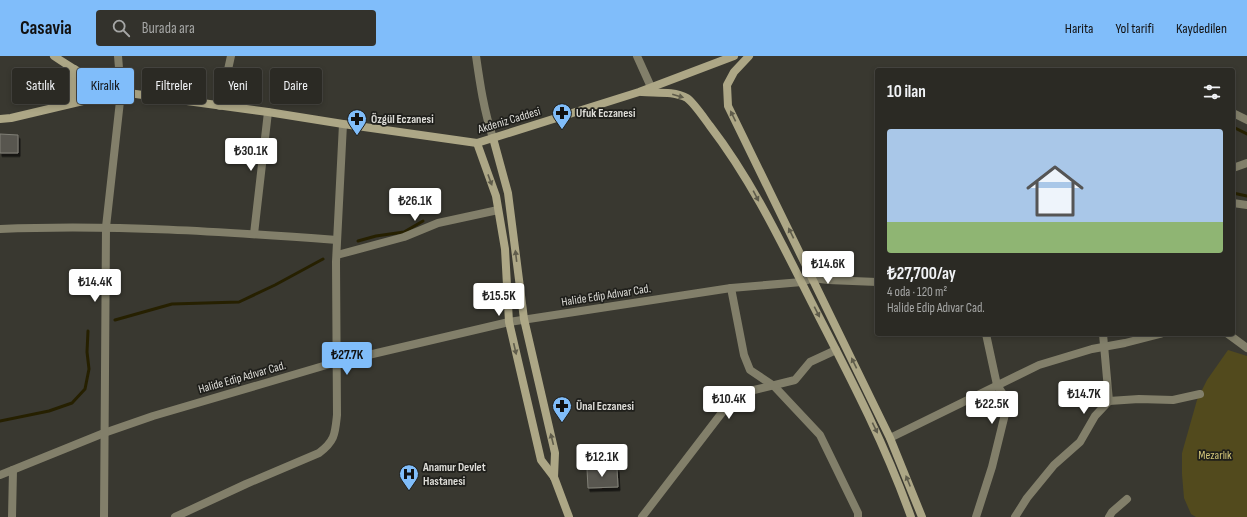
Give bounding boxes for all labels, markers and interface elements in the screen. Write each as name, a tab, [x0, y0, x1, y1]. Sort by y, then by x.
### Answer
search box	[96, 10, 376, 46]
text: Casavia	[20, 17, 72, 40]
icon: search	[110, 17, 132, 39]
text: Burada ara	[142, 19, 195, 38]
text: Harita	[1065, 20, 1093, 37]
text: Yol tarifi	[1115, 20, 1154, 37]
text: Kaydedilen	[1176, 20, 1227, 37]
chip: Satılık	[12, 68, 69, 104]
chip: Kiralık	[77, 68, 134, 104]
chip: Filtreler	[142, 68, 206, 104]
chip: Yeni	[214, 68, 262, 104]
chip: Daire	[270, 68, 322, 104]
icon: filters	[1201, 81, 1223, 103]
text: 10 ilan	[887, 82, 926, 102]
one-way arrow	[672, 93, 684, 99]
pharmacy icon: Ufuk Eczanesi	[551, 102, 573, 130]
street label: Akdeniz Caddesi	[475, 104, 542, 137]
place label: Ufuk Eczanesi	[576, 106, 635, 121]
pharmacy icon: Özgül Eczanesi	[346, 108, 368, 136]
one-way arrow	[730, 111, 737, 122]
place label: Özgül Eczanesi	[371, 112, 434, 127]
pin: ₺30.1K	[218, 138, 284, 172]
text: ₺30.1K	[234, 143, 268, 159]
icon: home	[1019, 155, 1091, 227]
one-way arrow	[488, 174, 494, 186]
pin: ₺26.1K	[382, 188, 448, 222]
one-way arrow	[753, 191, 760, 202]
text: ₺26.1K	[398, 193, 432, 209]
one-way arrow	[788, 227, 794, 239]
one-way arrow	[513, 250, 519, 263]
pin: ₺14.6K	[795, 251, 861, 285]
text: ₺14.6K	[811, 256, 845, 272]
text: ₺27,700/ay	[887, 264, 956, 284]
pin: ₺14.4K	[62, 269, 128, 303]
text: ₺14.4K	[78, 274, 112, 290]
street label: Halide Edip Adıvar Cad.	[560, 281, 652, 310]
pin: ₺15.5K	[466, 283, 532, 317]
text: 4 oda · 120 m²	[887, 284, 947, 300]
text: ₺15.5K	[482, 288, 516, 304]
text: Halide Edip Adıvar Cad.	[887, 300, 985, 316]
one-way arrow	[813, 306, 820, 317]
pin: ₺27.7K	[314, 342, 380, 376]
one-way arrow	[513, 343, 519, 355]
text: ₺27.7K	[331, 347, 363, 363]
one-way arrow	[851, 357, 857, 368]
street label: Halide Edip Adıvar Cad.	[197, 358, 288, 397]
pin: ₺14.7K	[1051, 381, 1117, 415]
pin: ₺10.4K	[696, 386, 762, 420]
text: ₺14.7K	[1067, 386, 1101, 402]
text: ₺10.4K	[712, 391, 746, 407]
pin: ₺22.5K	[959, 391, 1025, 425]
pharmacy icon: Ünal Eczanesi	[551, 395, 573, 423]
text: ₺22.5K	[975, 396, 1009, 412]
place label: Ünal Eczanesi	[576, 399, 634, 414]
one-way arrow	[872, 422, 878, 434]
one-way arrow	[548, 433, 554, 445]
pin: ₺12.1K	[569, 444, 635, 478]
park label: Mezarlık	[1198, 448, 1232, 463]
text: ₺12.1K	[585, 449, 619, 465]
place label: Anamur Devlet Hastanesi	[422, 460, 486, 489]
hospital icon: Anamur Devlet Hastanesi	[398, 463, 420, 491]
one-way arrow	[905, 475, 911, 486]

